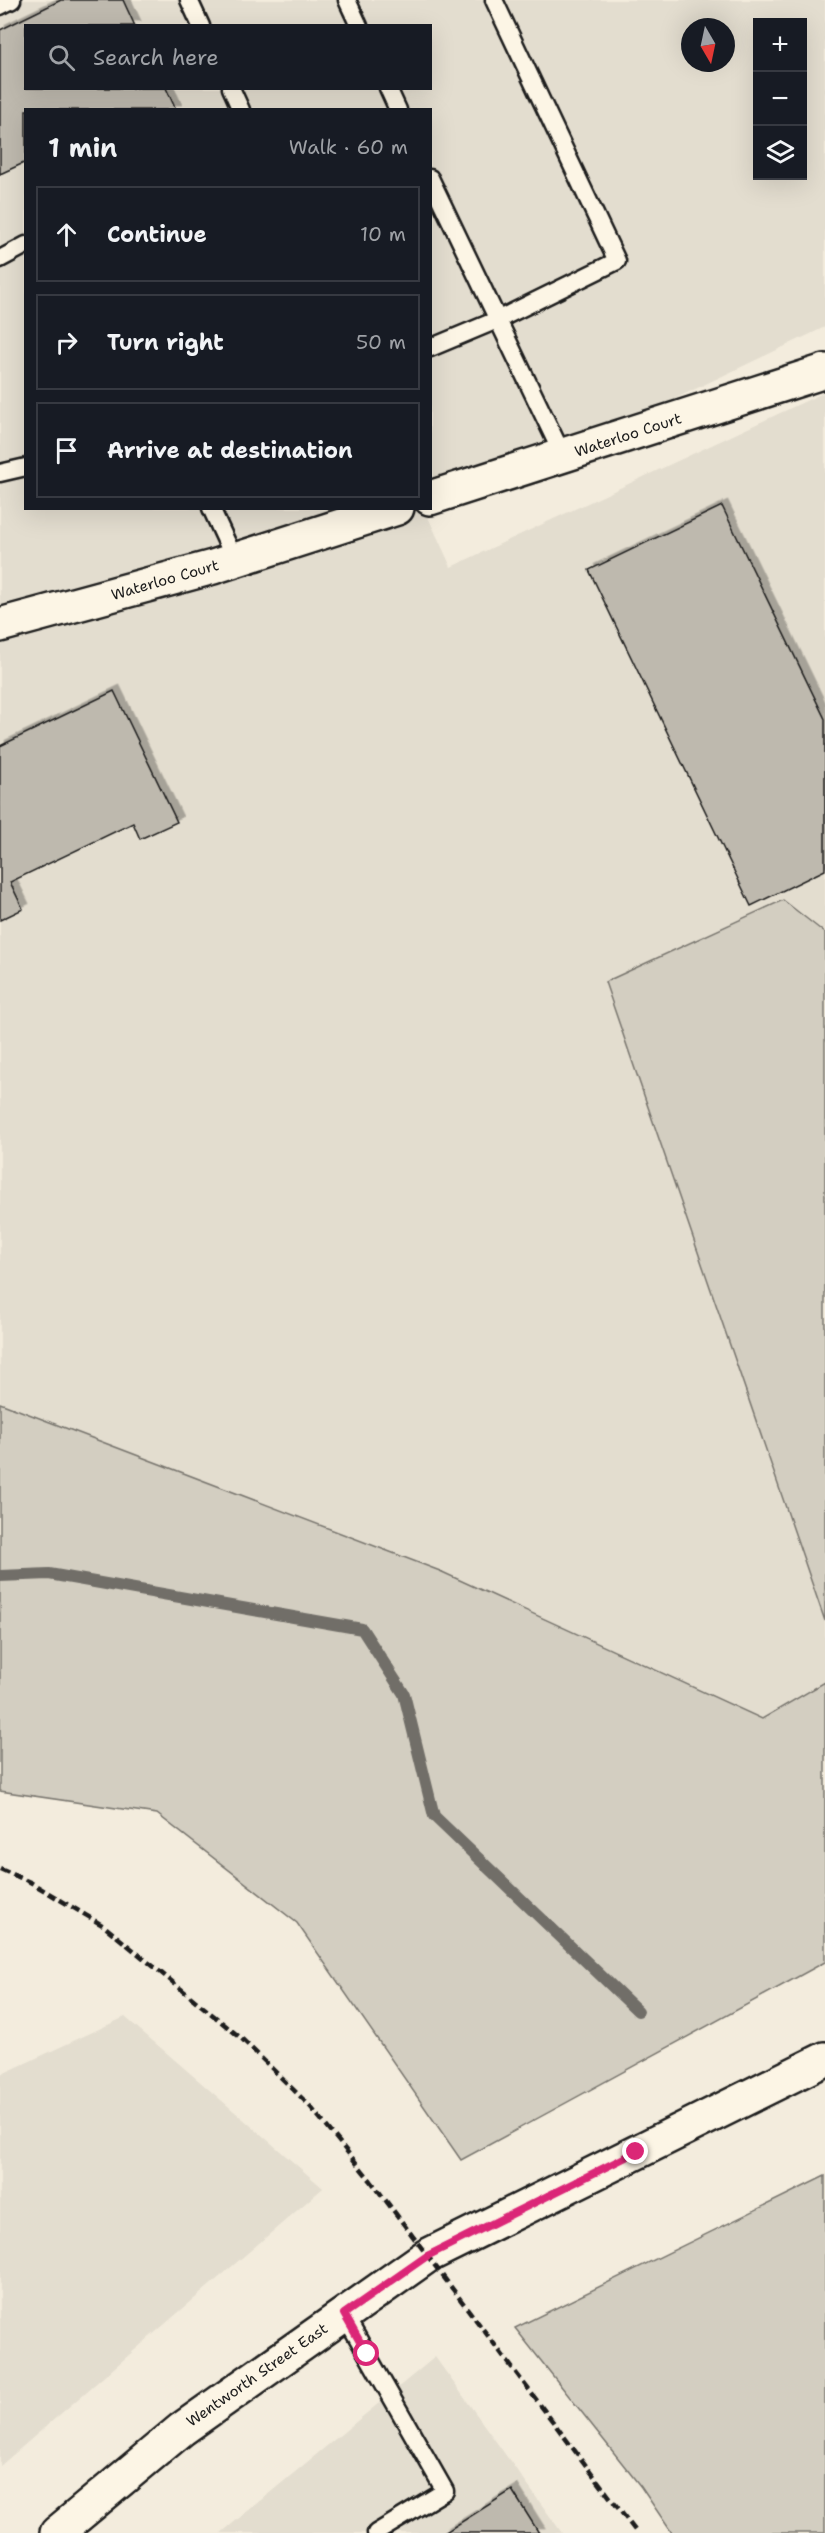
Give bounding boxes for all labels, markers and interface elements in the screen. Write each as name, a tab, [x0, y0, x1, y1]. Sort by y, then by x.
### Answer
north arrow	[681, 18, 735, 72]
map controls	[753, 18, 807, 180]
button: +	[753, 18, 807, 72]
search box	[24, 24, 432, 90]
icon: search	[45, 41, 78, 74]
text: Search here	[93, 43, 219, 72]
button: −	[753, 72, 807, 126]
button: layers	[753, 126, 807, 180]
text: 1 min	[48, 130, 117, 165]
text: Walk · 60 m	[289, 134, 408, 160]
icon: ahead	[50, 218, 83, 251]
text: Continue	[107, 220, 207, 249]
text: 10 m	[360, 221, 406, 247]
icon: right	[50, 326, 83, 359]
text: Turn right	[107, 328, 224, 357]
text: 50 m	[356, 329, 406, 355]
street label: Waterloo Court	[572, 408, 684, 462]
icon: arrive	[50, 434, 83, 467]
text: Arrive at destination	[107, 436, 353, 465]
street label: Waterloo Court	[109, 555, 221, 605]
route end	[622, 2138, 648, 2164]
street label: Wentworth Street East	[182, 2319, 332, 2431]
route start	[353, 2340, 379, 2366]

